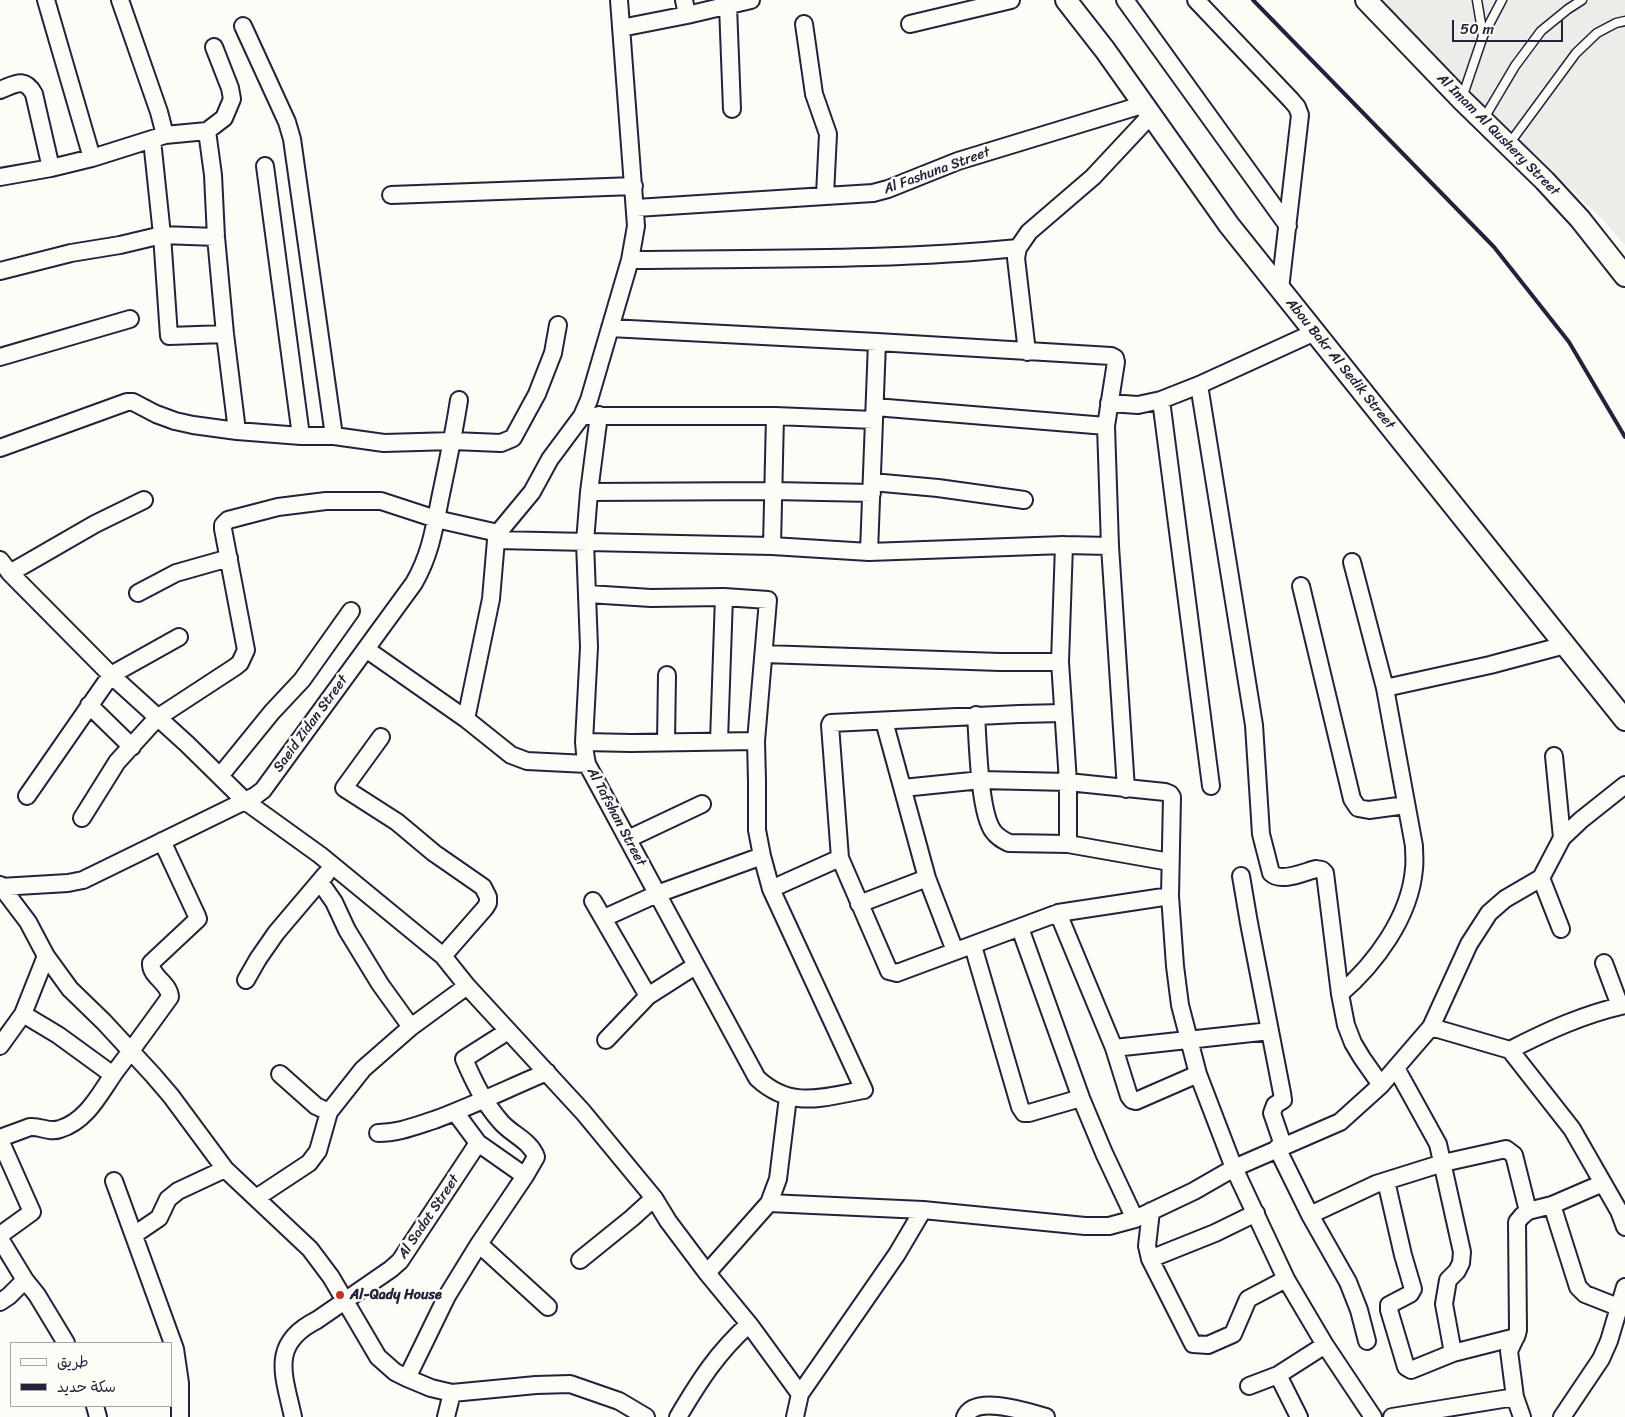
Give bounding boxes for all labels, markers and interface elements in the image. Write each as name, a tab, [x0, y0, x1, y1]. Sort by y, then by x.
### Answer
scale bar	[1455, 10, 1566, 42]
text: 50 m	[1460, 16, 1494, 42]
street label: Al Imam Al Qushery Street	[1433, 70, 1563, 200]
street label: Al Fashuna Street	[882, 144, 992, 198]
street label: Abou Bakr Al Sedik Street	[1282, 295, 1398, 433]
street label: Saeid Zidan Street	[270, 672, 352, 776]
street label: Al Tafshan Street	[583, 765, 649, 869]
street label: Al Sadat Street	[395, 1172, 463, 1262]
place label: Al-Qady House	[350, 1287, 442, 1303]
marker: Al-Qady House	[334, 1289, 346, 1301]
legend	[10, 1342, 172, 1407]
text: طريق	[57, 1349, 89, 1375]
text: سكة حديد	[57, 1374, 116, 1400]

